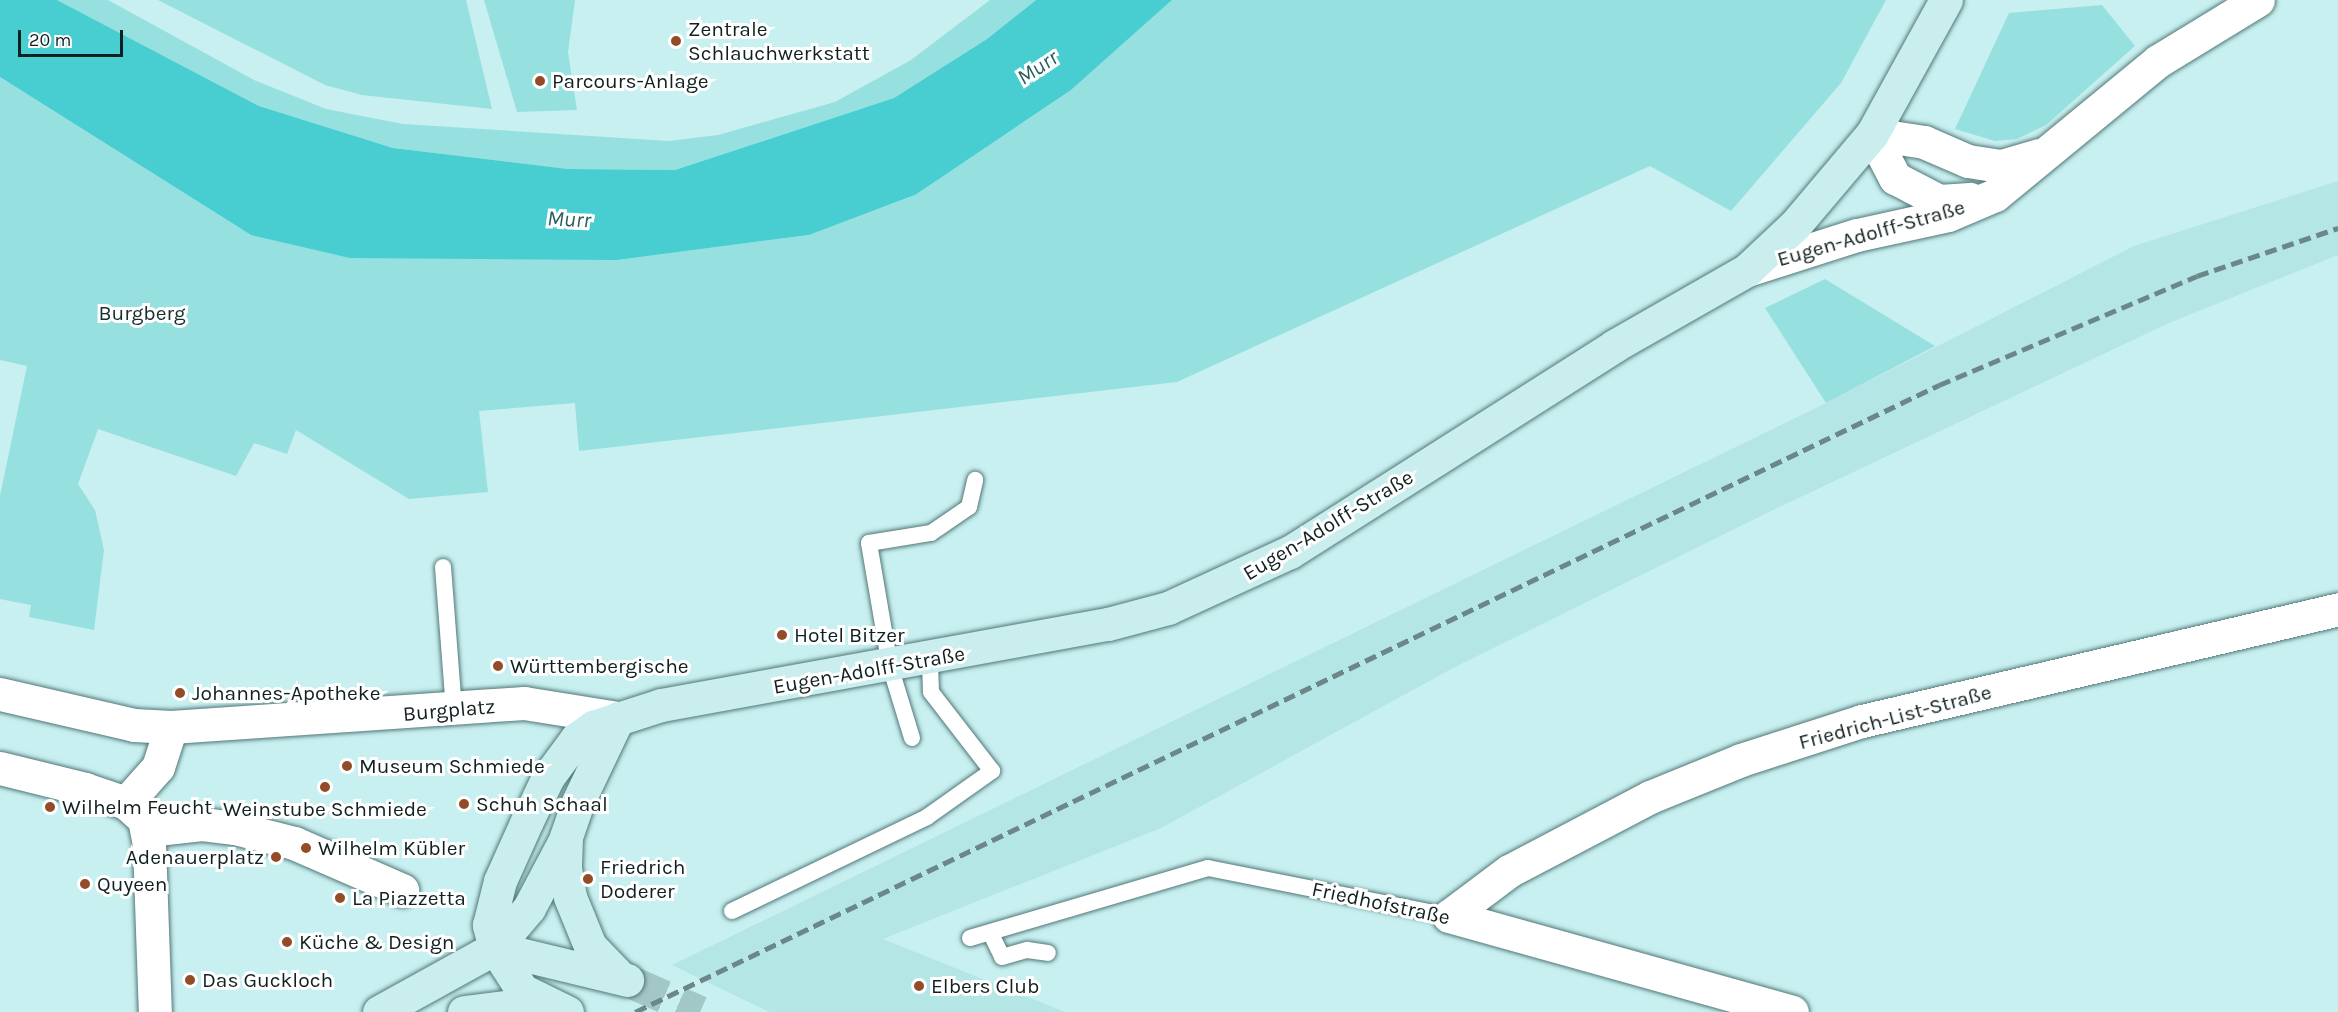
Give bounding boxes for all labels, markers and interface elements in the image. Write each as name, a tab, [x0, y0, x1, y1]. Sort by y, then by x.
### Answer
place label: Zentrale Schlauchwerkstatt	[688, 16, 870, 66]
scale bar	[21, 18, 126, 56]
text: 20 m	[29, 29, 71, 51]
marker: Zentrale Schlauchwerkstatt	[669, 34, 683, 48]
water label: Murr	[1012, 45, 1064, 91]
place label: Parcours-Anlage	[552, 68, 709, 94]
marker: Parcours-Anlage	[533, 74, 547, 88]
street label: Eugen-Adolff-Straße	[1774, 194, 1968, 272]
water label: Murr	[546, 206, 592, 234]
park label: Burgberg	[98, 300, 186, 326]
street label: Eugen-Adolff-Straße	[1238, 464, 1418, 586]
place label: Hotel Bitzer	[794, 622, 905, 648]
marker: Hotel Bitzer	[775, 628, 789, 642]
street label: Eugen-Adolff-Straße	[771, 641, 967, 699]
place label: Württembergische	[510, 653, 689, 679]
marker: Württembergische	[491, 659, 505, 673]
street label: Friedrich-List-Straße	[1796, 679, 1994, 755]
place label: Johannes-Apotheke	[192, 680, 380, 706]
marker: Johannes-Apotheke	[173, 686, 187, 700]
street label: Burgplatz	[402, 693, 496, 727]
place label: Museum Schmiede	[359, 753, 545, 779]
marker: Museum Schmiede	[340, 759, 354, 773]
marker: Weinstube Schmiede	[318, 780, 332, 794]
place label: Schuh Schaal	[476, 791, 608, 817]
place label: Wilhelm Feucht	[62, 794, 212, 820]
place label: Weinstube Schmiede	[223, 796, 427, 822]
marker: Schuh Schaal	[457, 797, 471, 811]
marker: Wilhelm Feucht	[43, 800, 57, 814]
place label: Wilhelm Kübler	[318, 835, 465, 861]
marker: Wilhelm Kübler	[299, 841, 313, 855]
place label: Adenauerplatz	[126, 844, 264, 870]
marker: Adenauerplatz	[269, 850, 283, 864]
place label: Friedrich Doderer	[600, 854, 685, 904]
place label: Quyeen	[97, 871, 167, 897]
marker: Friedrich Doderer	[581, 872, 595, 886]
street label: Friedhofstraße	[1310, 876, 1452, 930]
marker: Quyeen	[78, 877, 92, 891]
place label: La Piazzetta	[352, 885, 466, 911]
marker: La Piazzetta	[333, 891, 347, 905]
place label: Küche & Design	[299, 929, 454, 955]
marker: Küche & Design	[280, 935, 294, 949]
place label: Das Guckloch	[202, 967, 333, 993]
marker: Das Guckloch	[183, 973, 197, 987]
place label: Elbers Club	[931, 973, 1039, 999]
marker: Elbers Club	[912, 979, 926, 993]

